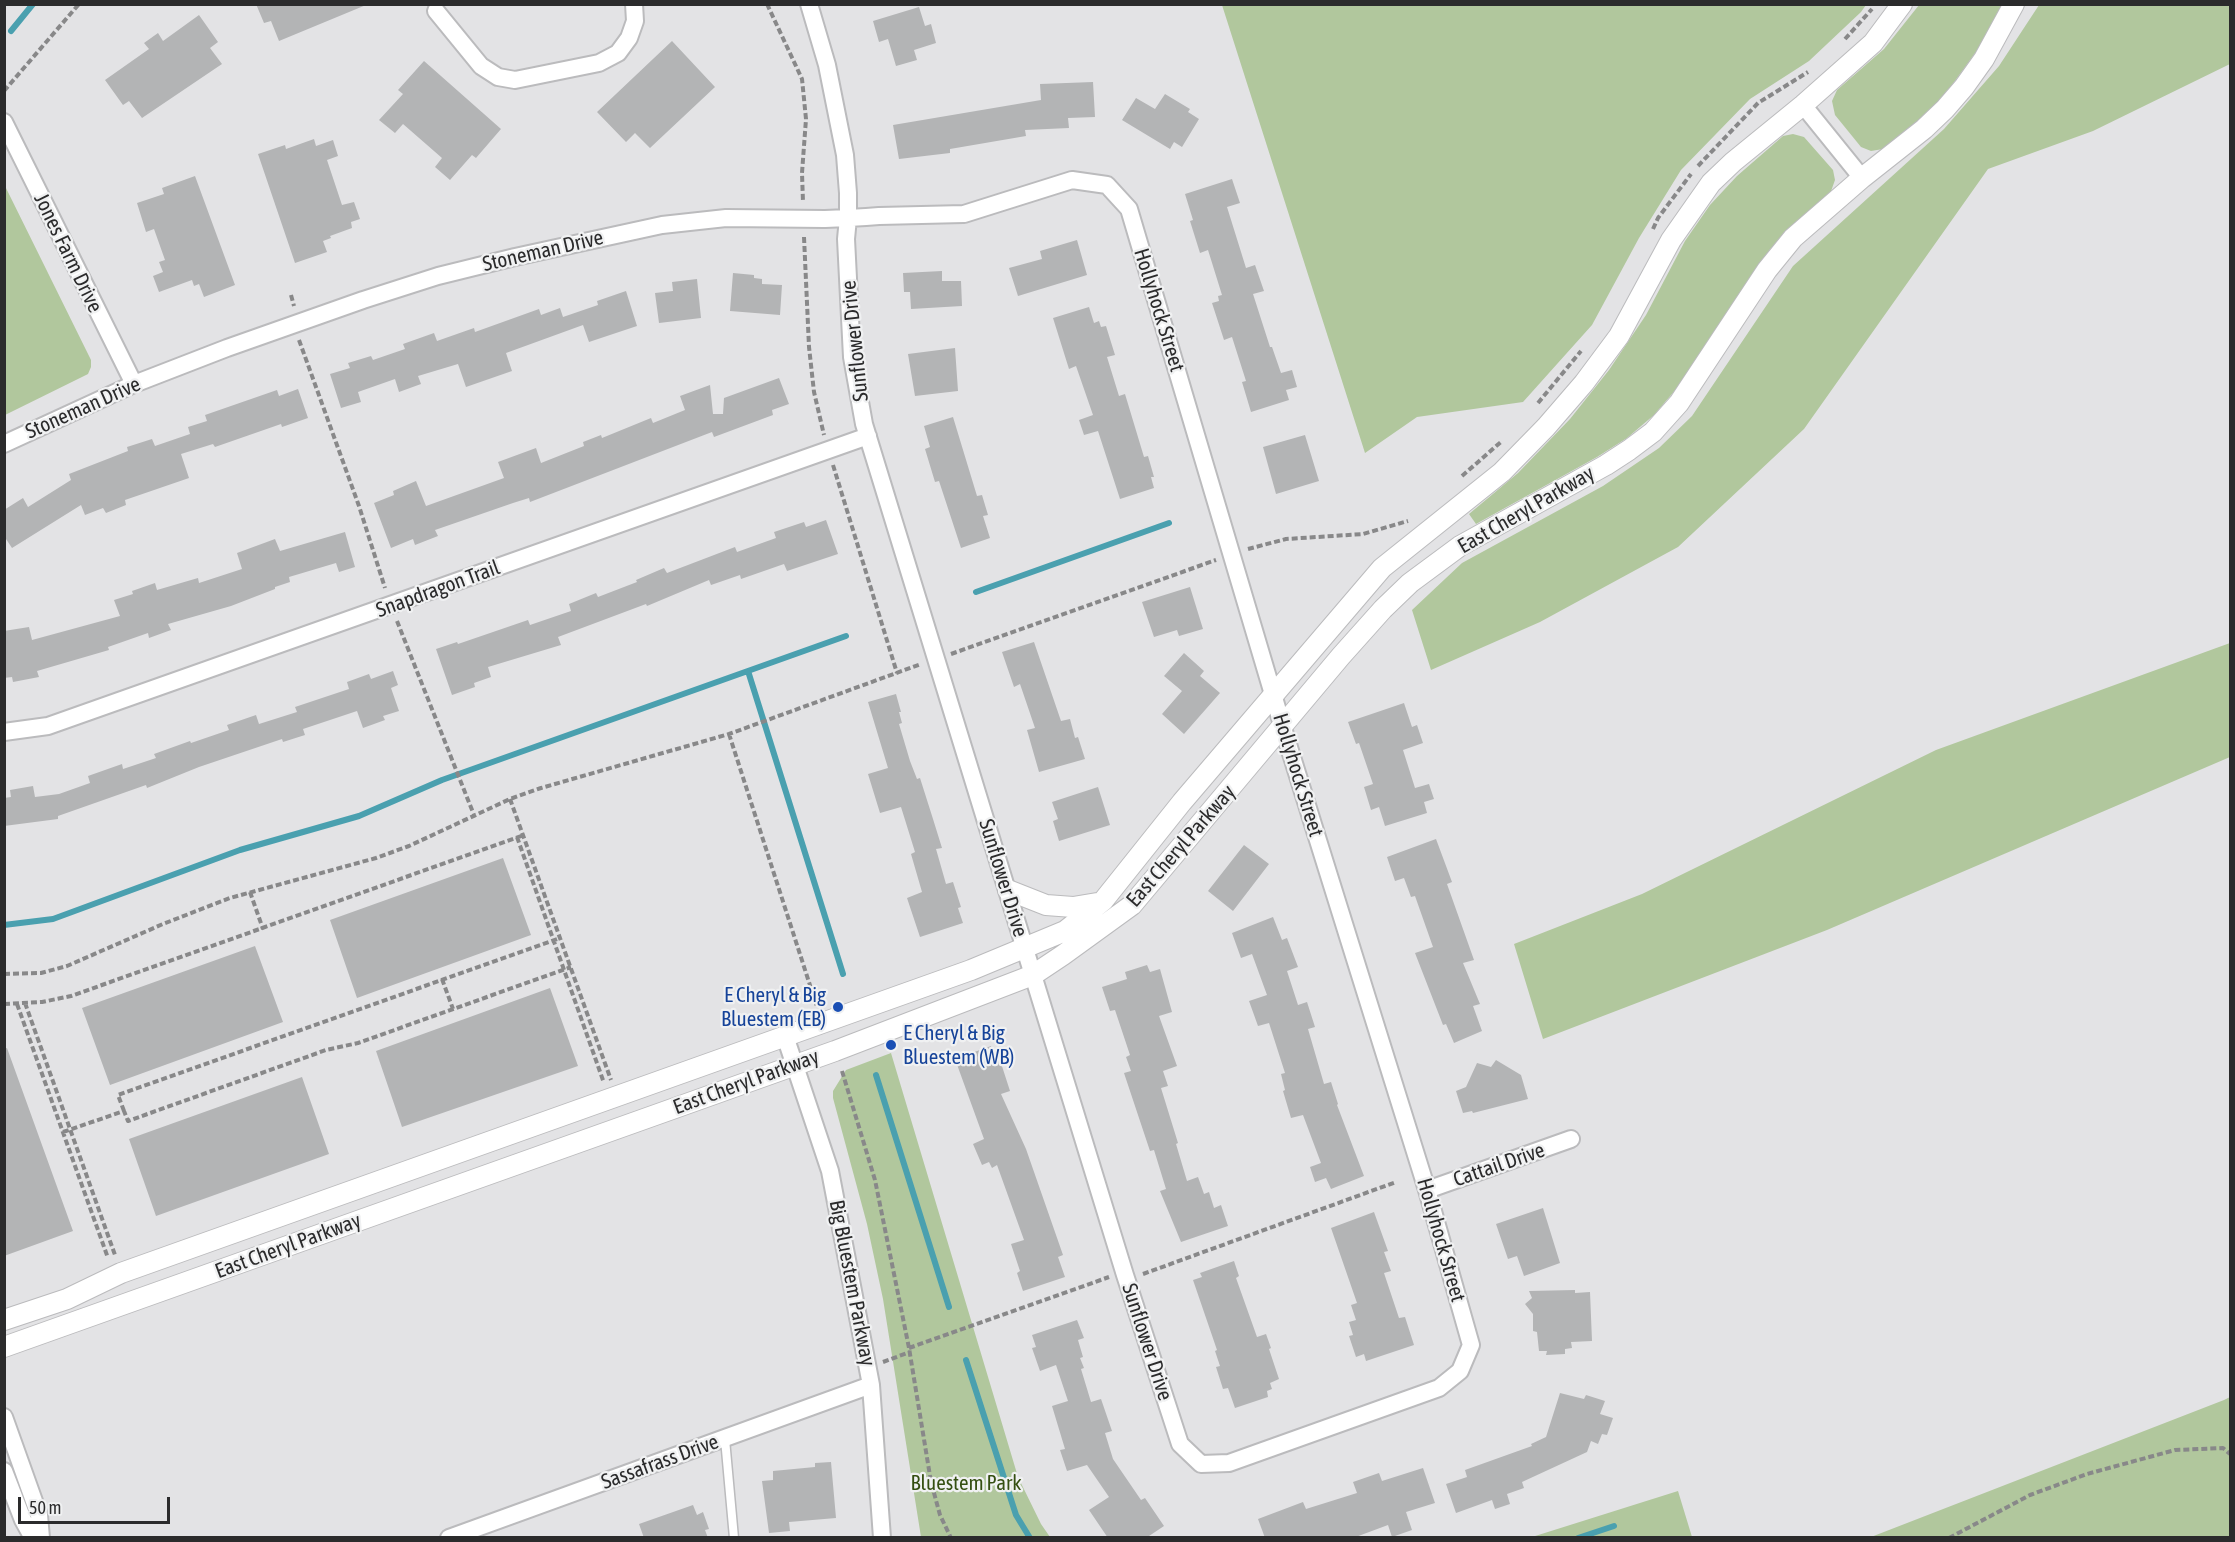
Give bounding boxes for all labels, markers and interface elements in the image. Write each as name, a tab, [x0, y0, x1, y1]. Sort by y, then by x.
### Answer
street label: Jones Farm Drive	[28, 189, 108, 317]
street label: Stoneman Drive	[480, 225, 606, 277]
street label: Hollyhock Street	[1128, 245, 1190, 375]
street label: Sunflower Drive	[836, 279, 874, 403]
street label: Stoneman Drive	[22, 371, 144, 445]
street label: East Cheryl Parkway	[1453, 461, 1599, 559]
street label: Snapdragon Trail	[373, 555, 503, 623]
street label: Hollyhock Street	[1267, 710, 1329, 840]
street label: East Cheryl Parkway	[1121, 780, 1241, 912]
street label: Sunflower Drive	[973, 816, 1033, 940]
place label: E Cheryl & Big Bluestem (EB)	[721, 982, 826, 1032]
marker: E Cheryl & Big Bluestem (EB)	[831, 1000, 845, 1014]
place label: E Cheryl & Big Bluestem (WB)	[903, 1020, 1014, 1070]
marker: E Cheryl & Big Bluestem (WB)	[884, 1038, 898, 1052]
street label: East Cheryl Parkway	[670, 1044, 822, 1120]
street label: Cattail Drive	[1450, 1138, 1548, 1192]
street label: Hollyhock Street	[1411, 1175, 1471, 1305]
street label: Big Bluestem Parkway	[824, 1198, 880, 1368]
street label: East Cheryl Parkway	[212, 1208, 364, 1284]
street label: Sunflower Drive	[1116, 1280, 1178, 1404]
street label: Sassafrass Drive	[598, 1429, 722, 1495]
park label: Bluestem Park	[910, 1470, 1022, 1496]
scale bar	[21, 1485, 172, 1523]
text: 50 m	[29, 1497, 61, 1518]

